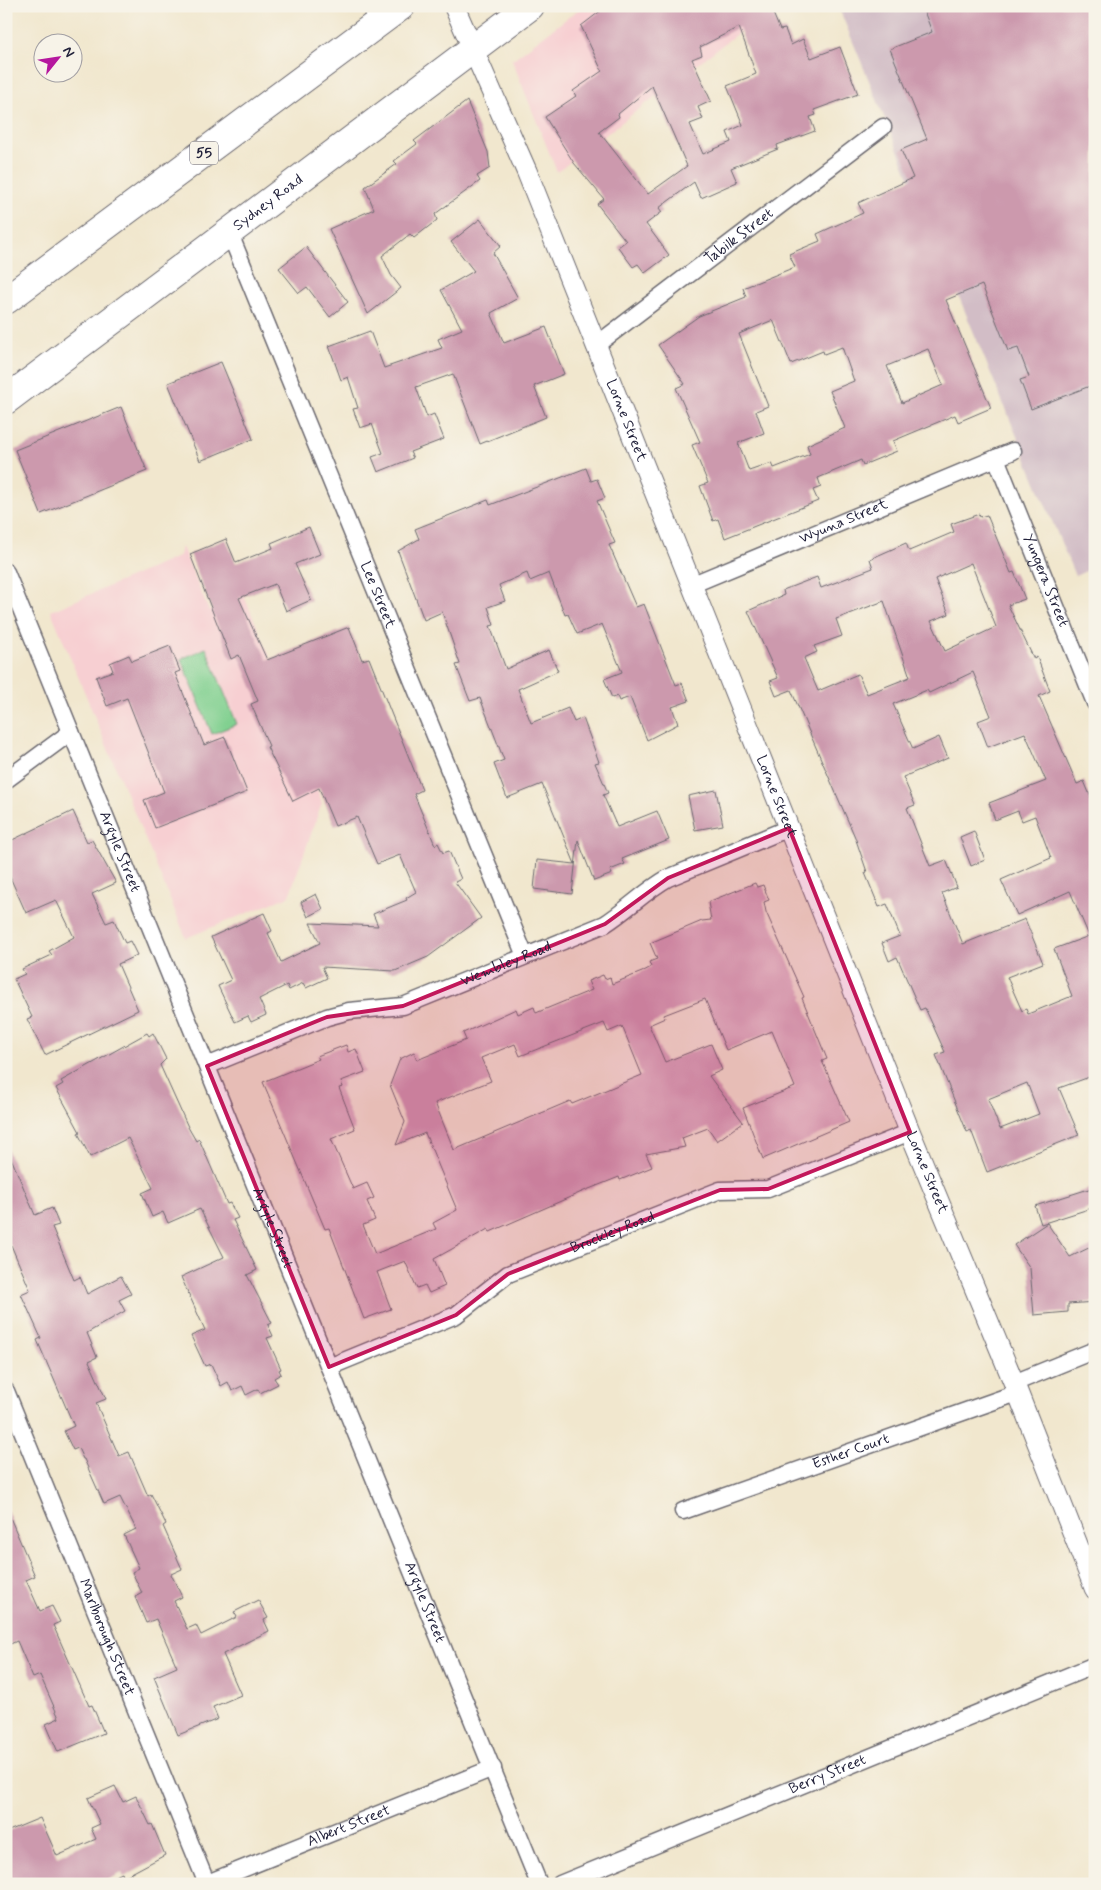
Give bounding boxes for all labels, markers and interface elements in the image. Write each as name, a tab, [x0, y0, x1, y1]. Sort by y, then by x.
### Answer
north arrow	[32, 32, 82, 82]
text: N	[58, 43, 79, 61]
road number: 55	[190, 142, 218, 164]
street label: Sydney Road	[229, 170, 307, 236]
street label: Tabilk Street	[700, 204, 778, 269]
street label: Lorne Street	[601, 376, 652, 465]
street label: Wyuna Street	[796, 494, 891, 549]
street label: Yungera Street	[1018, 531, 1073, 630]
street label: Lee Street	[355, 559, 400, 632]
street label: Lorne Street	[751, 753, 802, 841]
street label: Argyle Street	[94, 808, 145, 896]
street label: Wembley Road	[458, 937, 555, 991]
street label: Lorne Street	[901, 1129, 953, 1217]
street label: Argyle Street	[247, 1184, 298, 1272]
street label: Brockley Road	[568, 1207, 658, 1258]
street label: Esther Court	[810, 1429, 892, 1475]
street label: Argyle Street	[399, 1559, 450, 1646]
street label: Marlborough Street	[74, 1576, 139, 1699]
street label: Berry Street	[786, 1750, 869, 1799]
street label: Albert Street	[304, 1800, 393, 1852]

